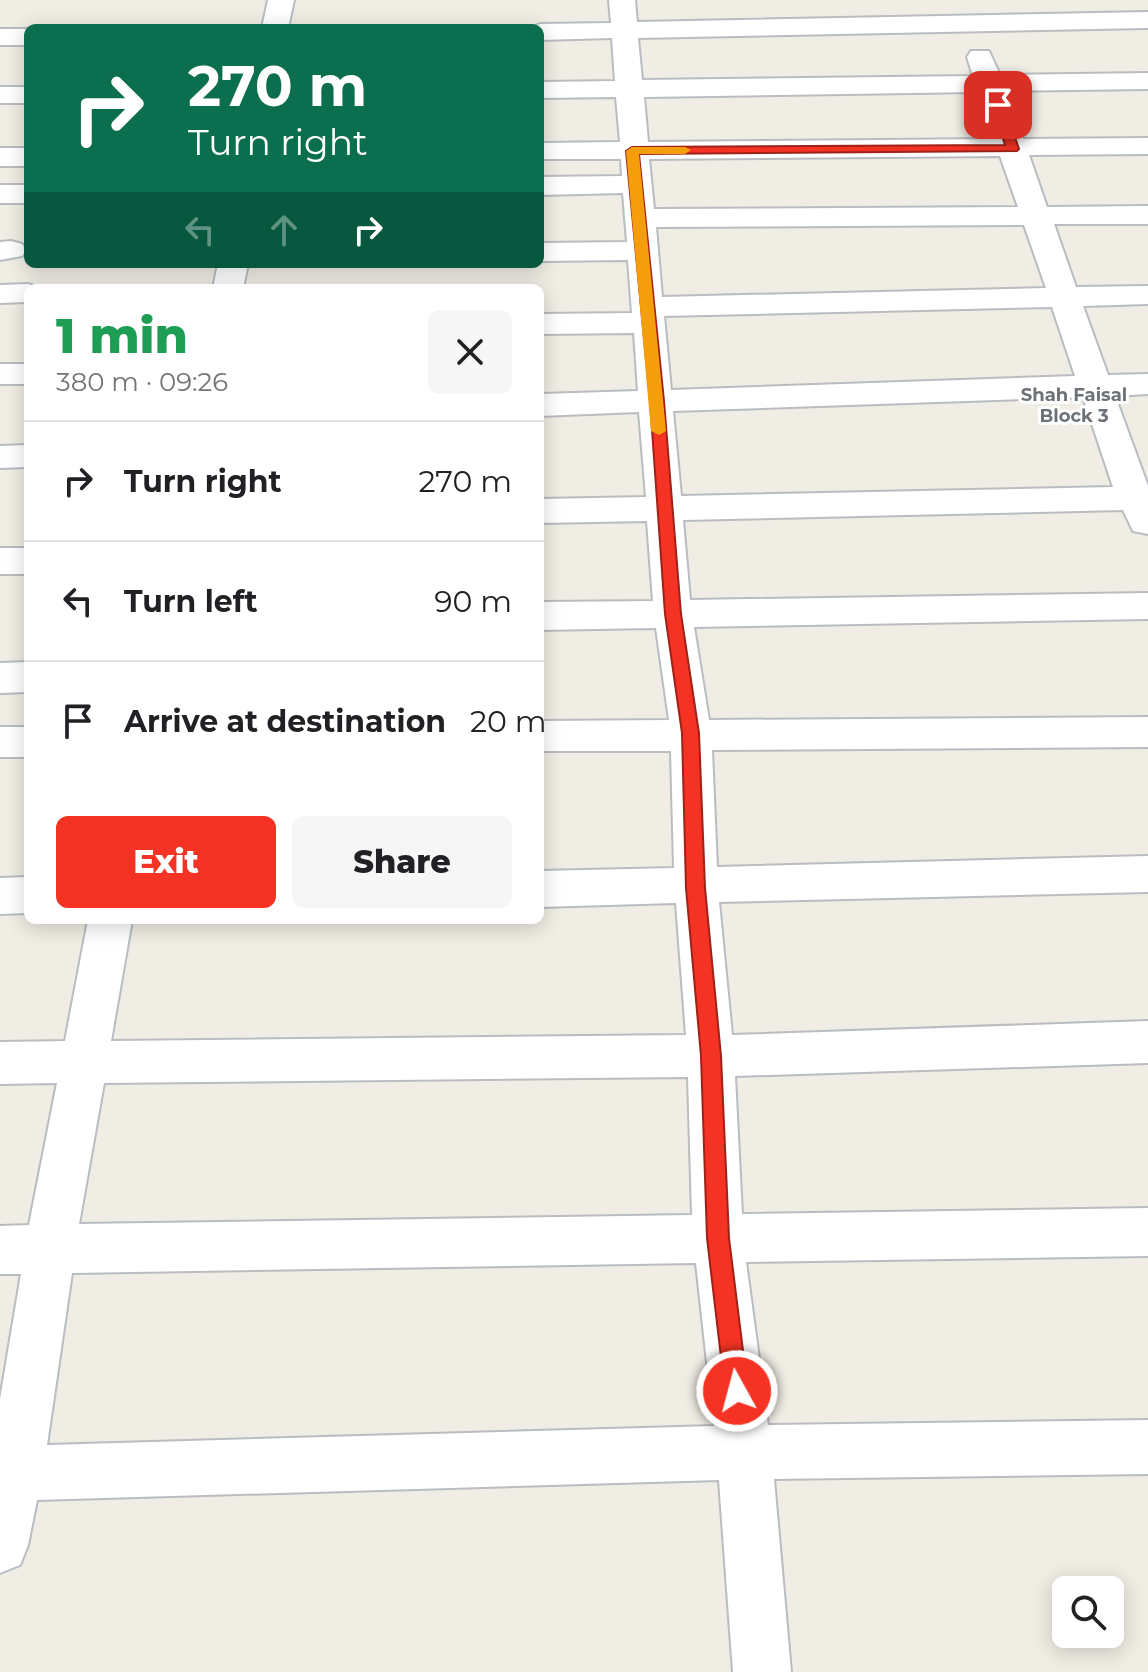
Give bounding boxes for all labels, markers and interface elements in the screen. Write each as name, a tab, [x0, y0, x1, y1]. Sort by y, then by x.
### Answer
text: 270 m	[188, 52, 367, 120]
icon: right	[56, 56, 160, 160]
pin	[964, 71, 1032, 139]
icon: arrive	[976, 83, 1020, 127]
text: Turn right	[188, 120, 368, 164]
icon: left	[178, 208, 222, 252]
icon: ahead	[262, 208, 306, 252]
icon: right	[346, 208, 390, 252]
text: 1 min	[56, 307, 188, 365]
button: close	[428, 310, 512, 394]
text: 380 m · 09:26	[56, 366, 228, 398]
district label: Shah Faisal Block 3	[1021, 384, 1127, 427]
icon: right	[56, 459, 100, 503]
text: Turn right	[124, 463, 281, 500]
text: 270 m	[418, 463, 512, 500]
icon: left	[56, 579, 100, 623]
text: Turn left	[124, 583, 257, 620]
text: 90 m	[434, 583, 512, 620]
icon: arrive	[56, 699, 100, 743]
text: Arrive at destination	[124, 703, 446, 740]
text: 20 m	[470, 703, 547, 740]
button: Exit	[56, 816, 276, 908]
button: Share	[292, 816, 512, 908]
position arrow	[695, 1349, 779, 1433]
map controls	[1052, 1576, 1124, 1648]
button: search	[1052, 1576, 1124, 1648]

